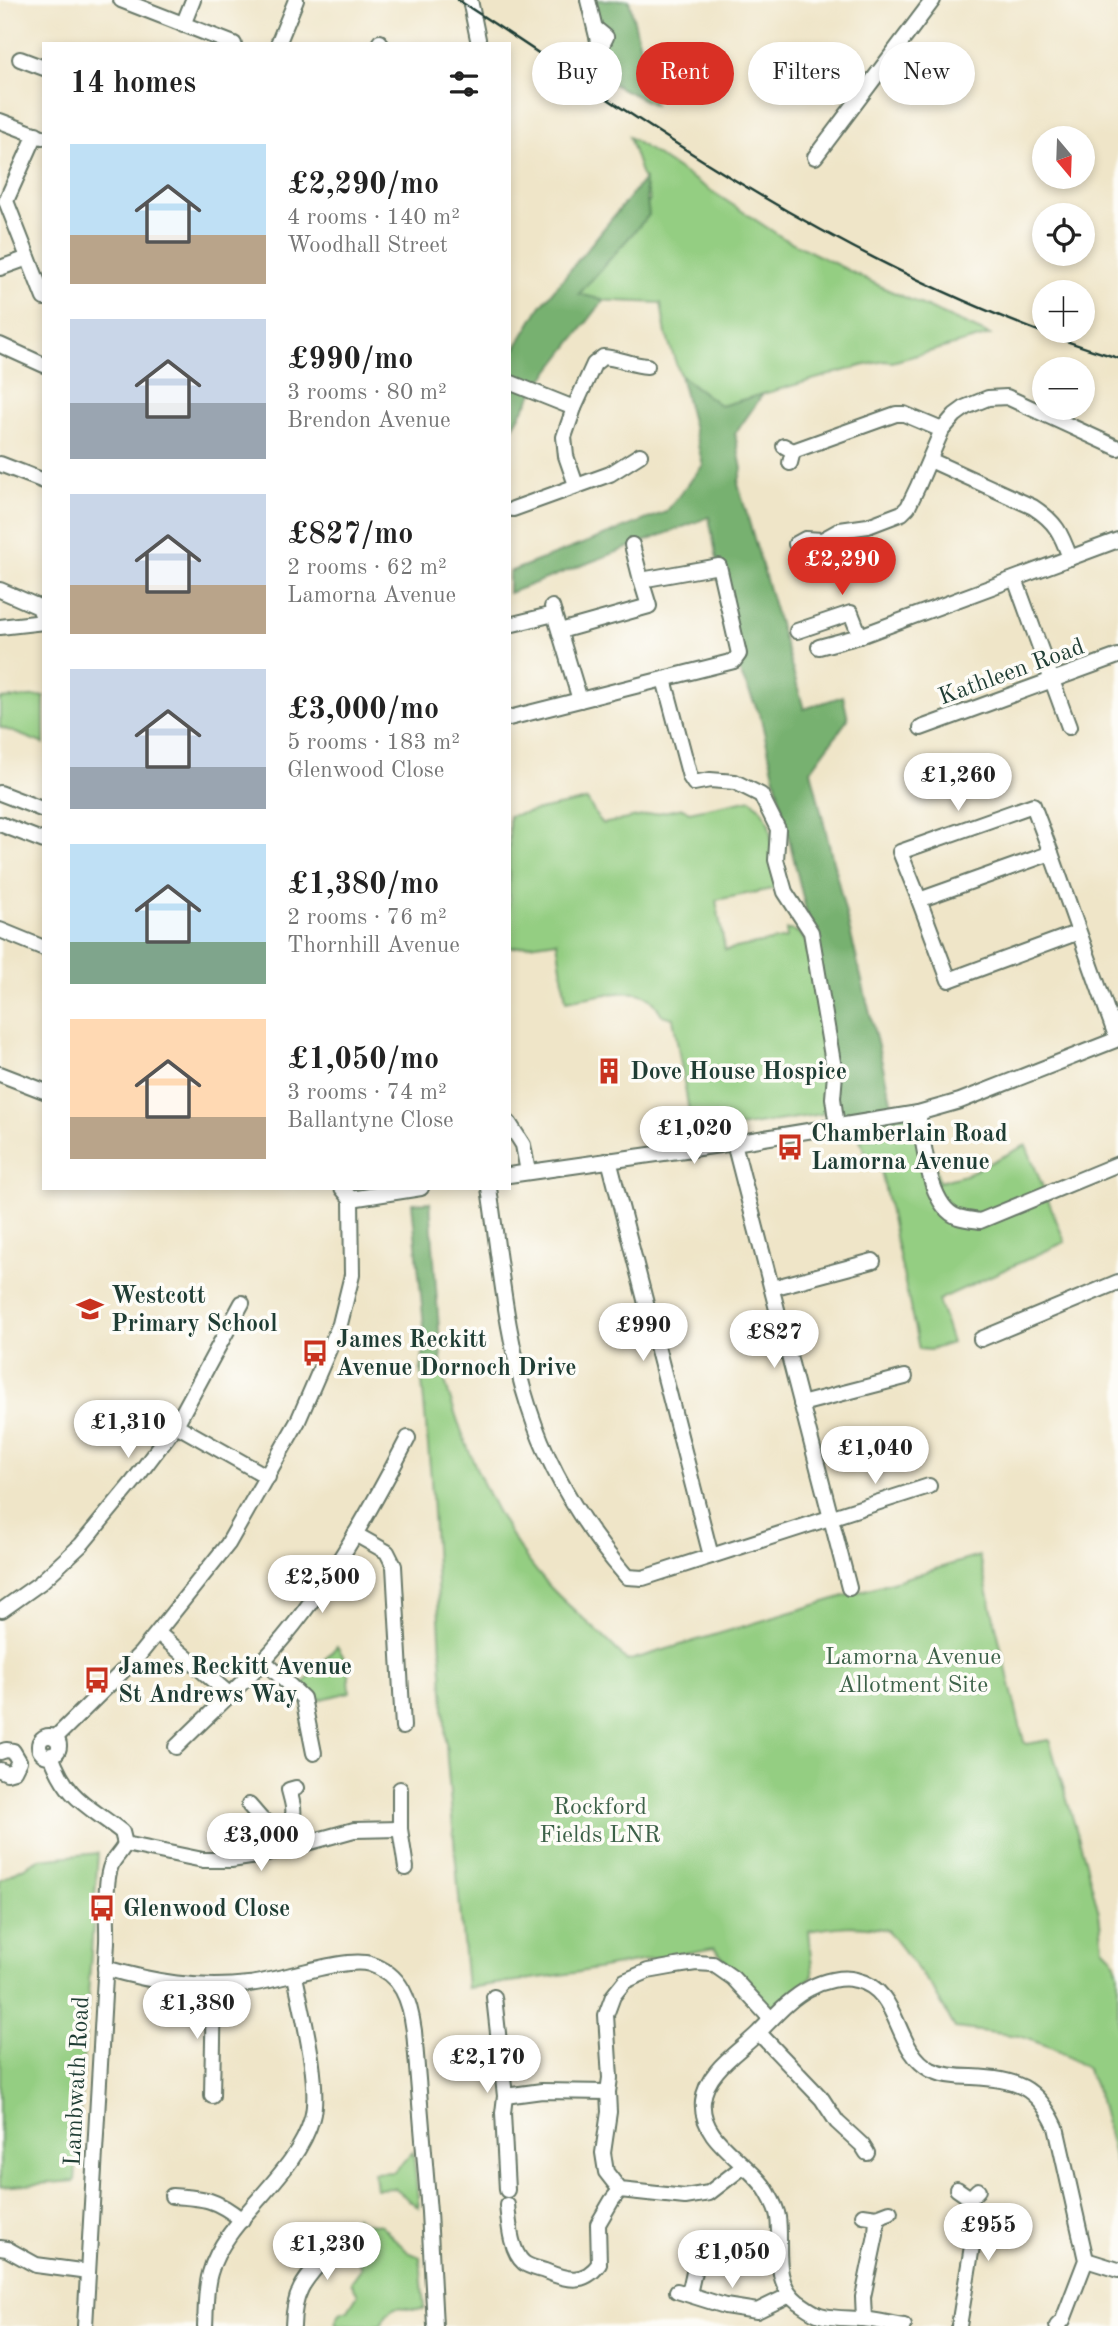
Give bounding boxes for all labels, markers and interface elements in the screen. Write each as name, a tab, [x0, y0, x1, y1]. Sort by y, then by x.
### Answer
chip: Buy	[532, 42, 622, 105]
chip: Rent	[636, 42, 734, 105]
chip: Filters	[748, 42, 865, 105]
chip: New	[879, 42, 975, 105]
icon: filters	[445, 65, 483, 103]
text: 14 homes	[70, 69, 196, 99]
north arrow	[1032, 126, 1096, 189]
map controls	[1032, 126, 1095, 420]
text: £2,290/mo	[287, 170, 439, 200]
icon: home	[126, 172, 210, 256]
button: locate	[1032, 203, 1095, 266]
text: 4 rooms · 140 m²	[287, 206, 460, 229]
text: Woodhall Street	[287, 234, 448, 257]
button: +	[1032, 280, 1095, 343]
text: £990/mo	[287, 345, 413, 375]
icon: home	[126, 347, 210, 431]
button: −	[1032, 357, 1095, 420]
text: 3 rooms · 80 m²	[287, 381, 447, 404]
text: Brendon Avenue	[287, 409, 451, 432]
text: £827/mo	[287, 520, 413, 550]
icon: home	[126, 522, 210, 606]
pin: £2,290	[785, 538, 899, 597]
text: £2,290	[804, 548, 880, 571]
text: 2 rooms · 62 m²	[287, 556, 447, 579]
text: Lamorna Avenue	[287, 584, 456, 607]
street label: Kathleen Road	[936, 635, 1088, 710]
text: £3,000/mo	[287, 695, 439, 725]
icon: home	[126, 697, 210, 781]
text: 5 rooms · 183 m²	[287, 731, 460, 754]
pin: £1,260	[901, 754, 1015, 813]
text: Glenwood Close	[287, 759, 444, 782]
text: £1,260	[920, 764, 996, 787]
text: £1,380/mo	[287, 870, 439, 900]
icon: home	[126, 872, 210, 956]
text: 2 rooms · 76 m²	[287, 906, 447, 929]
text: Thornhill Avenue	[287, 934, 460, 957]
text: £1,050/mo	[287, 1045, 439, 1075]
icon: home	[126, 1047, 210, 1131]
building icon: Dove House Hospice	[594, 1056, 624, 1086]
place label: Dove House Hospice	[630, 1061, 847, 1085]
text: 3 rooms · 74 m²	[287, 1081, 447, 1104]
pin: £1,020	[637, 1106, 751, 1166]
text: Ballantyne Close	[287, 1109, 454, 1132]
text: £1,020	[656, 1117, 732, 1140]
place label: Chamberlain Road Lamorna Avenue	[811, 1123, 1008, 1175]
bus stop icon: Chamberlain Road Lamorna Avenue	[775, 1132, 805, 1162]
place label: Westcott Primary School	[111, 1285, 278, 1337]
school or university icon: Westcott Primary School	[75, 1294, 105, 1324]
pin: £990	[602, 1304, 684, 1363]
pin: £827	[733, 1310, 815, 1370]
text: £990	[615, 1314, 671, 1337]
text: £827	[746, 1321, 802, 1344]
place label: James Reckitt Avenue Dornoch Drive	[336, 1329, 577, 1381]
bus stop icon: James Reckitt Avenue Dornoch Drive	[300, 1338, 330, 1368]
pin: £1,310	[71, 1400, 185, 1460]
text: £1,310	[90, 1411, 166, 1434]
pin: £1,040	[818, 1426, 932, 1486]
text: £1,040	[837, 1437, 913, 1460]
pin: £2,500	[265, 1556, 379, 1615]
text: £2,500	[284, 1566, 360, 1589]
park label: Lamorna Avenue Allotment Site	[825, 1646, 1001, 1698]
place label: James Reckitt Avenue St Andrews Way	[118, 1656, 352, 1708]
bus stop icon: James Reckitt Avenue St Andrews Way	[82, 1665, 112, 1695]
park label: Rockford Fields LNR	[539, 1796, 661, 1848]
pin: £3,000	[204, 1814, 318, 1873]
text: £3,000	[223, 1824, 299, 1847]
bus stop icon: Glenwood Close	[87, 1893, 117, 1923]
place label: Glenwood Close	[123, 1898, 290, 1922]
pin: £1,380	[140, 1982, 254, 2041]
text: £1,380	[159, 1992, 235, 2015]
street label: Lambwath Road	[62, 1995, 94, 2167]
pin: £2,170	[430, 2036, 544, 2095]
text: £2,170	[449, 2046, 525, 2069]
pin: £955	[947, 2204, 1029, 2263]
text: £955	[960, 2214, 1016, 2237]
pin: £1,230	[270, 2222, 384, 2282]
pin: £1,050	[675, 2230, 789, 2290]
text: £1,230	[289, 2233, 365, 2256]
text: £1,050	[694, 2241, 770, 2264]

